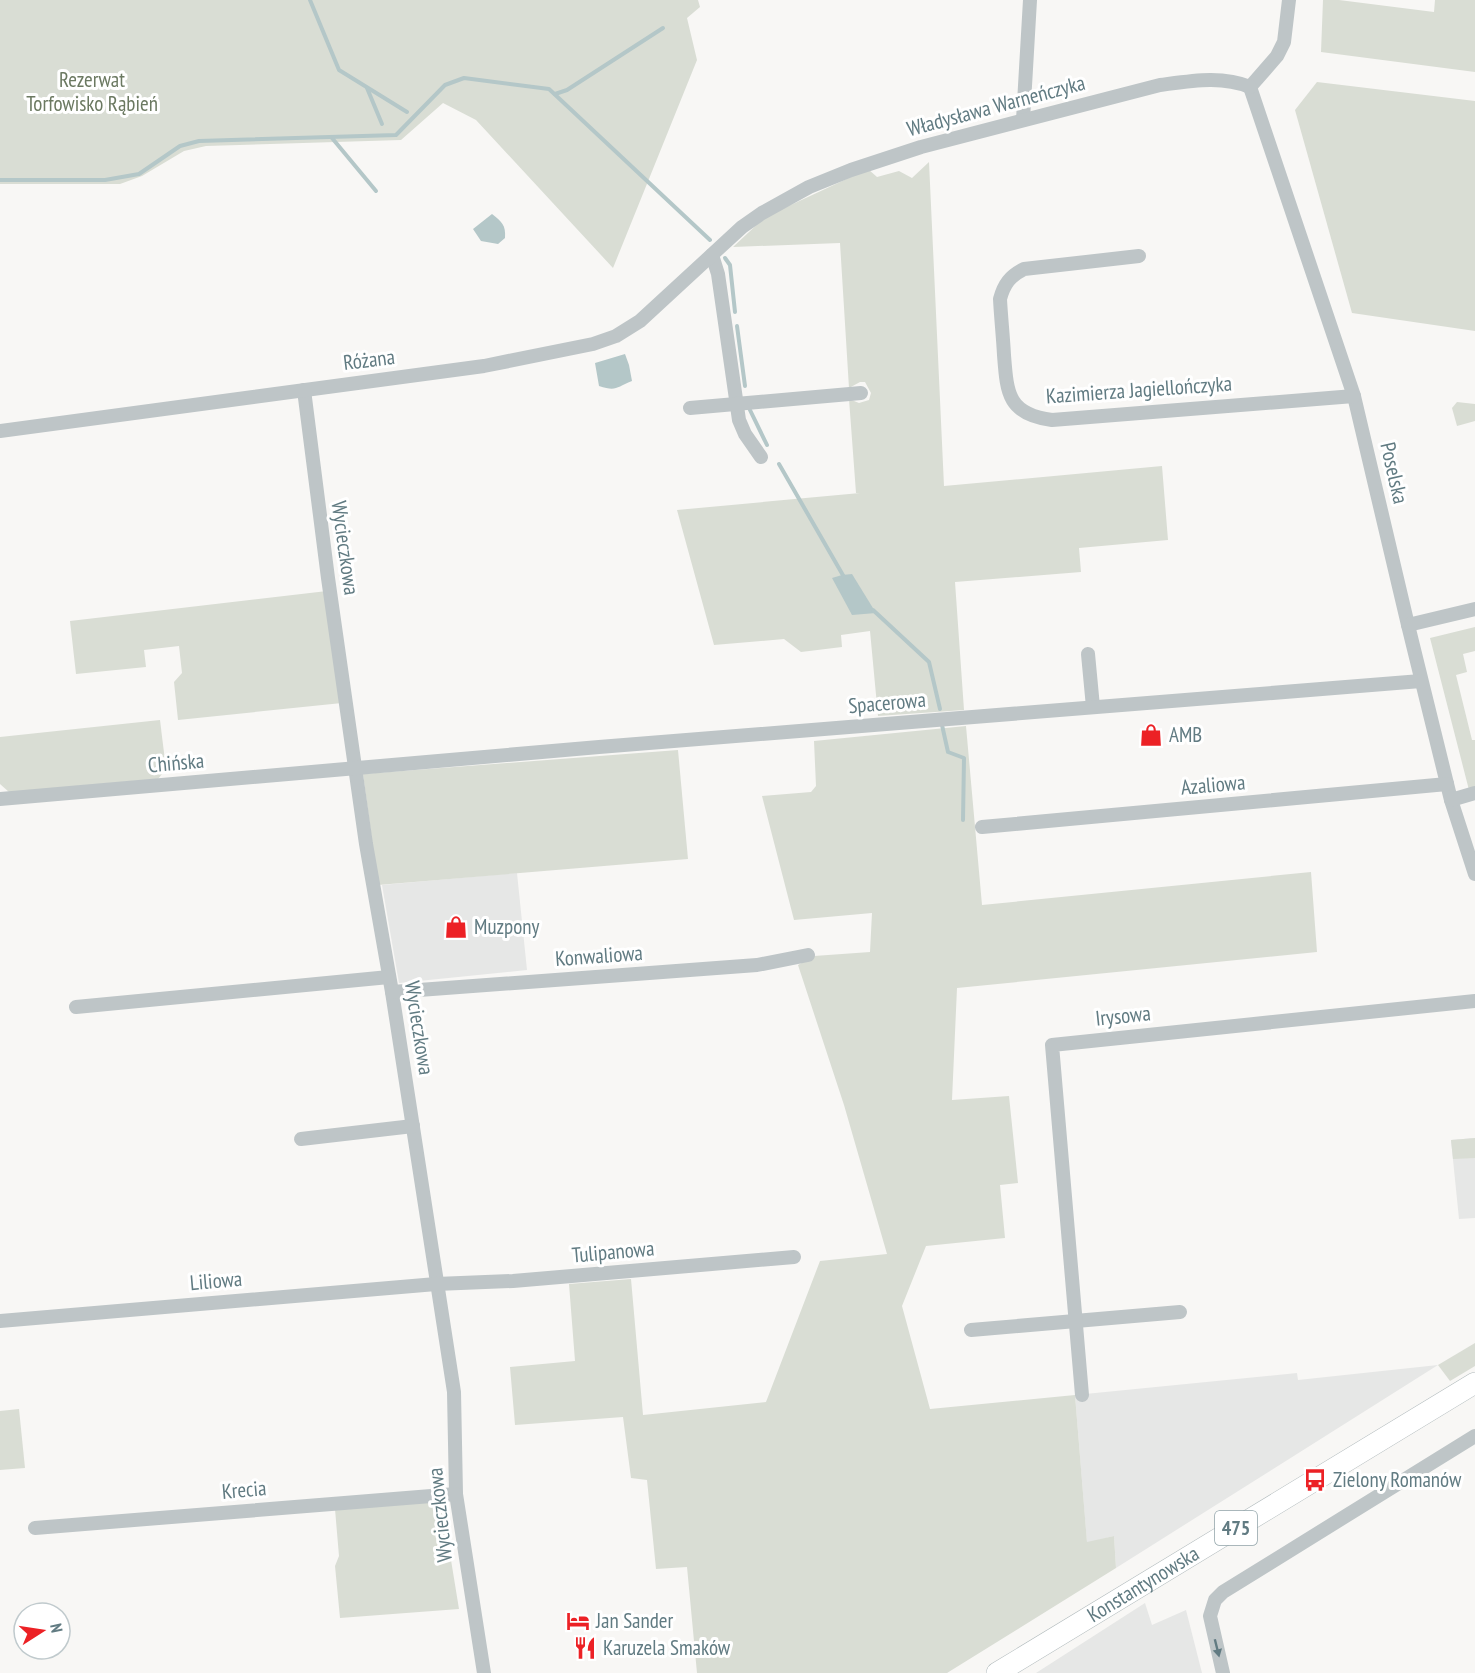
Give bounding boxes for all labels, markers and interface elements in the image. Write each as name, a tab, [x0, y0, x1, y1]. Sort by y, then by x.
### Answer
park label: Rezerwat Torfowisko Rąbień	[26, 66, 158, 117]
street label: Władysława Warneńczyka	[904, 69, 1088, 142]
street label: Różana	[342, 343, 396, 376]
street label: Kazimierza Jagiellończyka	[1045, 370, 1233, 409]
street label: Poselska	[1374, 440, 1415, 506]
street label: Wycieczkowa	[326, 499, 365, 597]
street label: Spacerowa	[847, 686, 927, 719]
place label: AMB	[1169, 721, 1202, 748]
shop icon: AMB	[1138, 722, 1164, 748]
street label: Chińska	[147, 747, 205, 778]
street label: Azaliowa	[1180, 768, 1246, 801]
place label: Muzpony	[474, 913, 539, 940]
shop icon: Muzpony	[443, 914, 469, 940]
street label: Konwaliowa	[554, 939, 644, 972]
street label: Wycieczkowa	[399, 979, 440, 1077]
street label: Irysowa	[1094, 999, 1152, 1032]
street label: Tulipanowa	[571, 1234, 655, 1269]
street label: Liliowa	[189, 1265, 243, 1296]
place label: Zielony Romanów	[1333, 1466, 1462, 1493]
street label: Wycieczkowa	[421, 1467, 458, 1564]
bus stop icon: Zielony Romanów	[1302, 1467, 1328, 1493]
street label: Krecia	[221, 1474, 267, 1505]
road number: 475	[1215, 1511, 1257, 1545]
street label: Konstantynowska	[1082, 1540, 1204, 1628]
north arrow	[12, 1601, 72, 1661]
place label: Jan Sander	[595, 1607, 674, 1634]
hotel icon: Jan Sander	[565, 1608, 591, 1634]
text: N	[46, 1622, 67, 1634]
place label: Karuzela Smaków	[603, 1634, 731, 1661]
restaurant icon: Karuzela Smaków	[572, 1635, 598, 1661]
one-way arrow	[1213, 1639, 1223, 1657]

